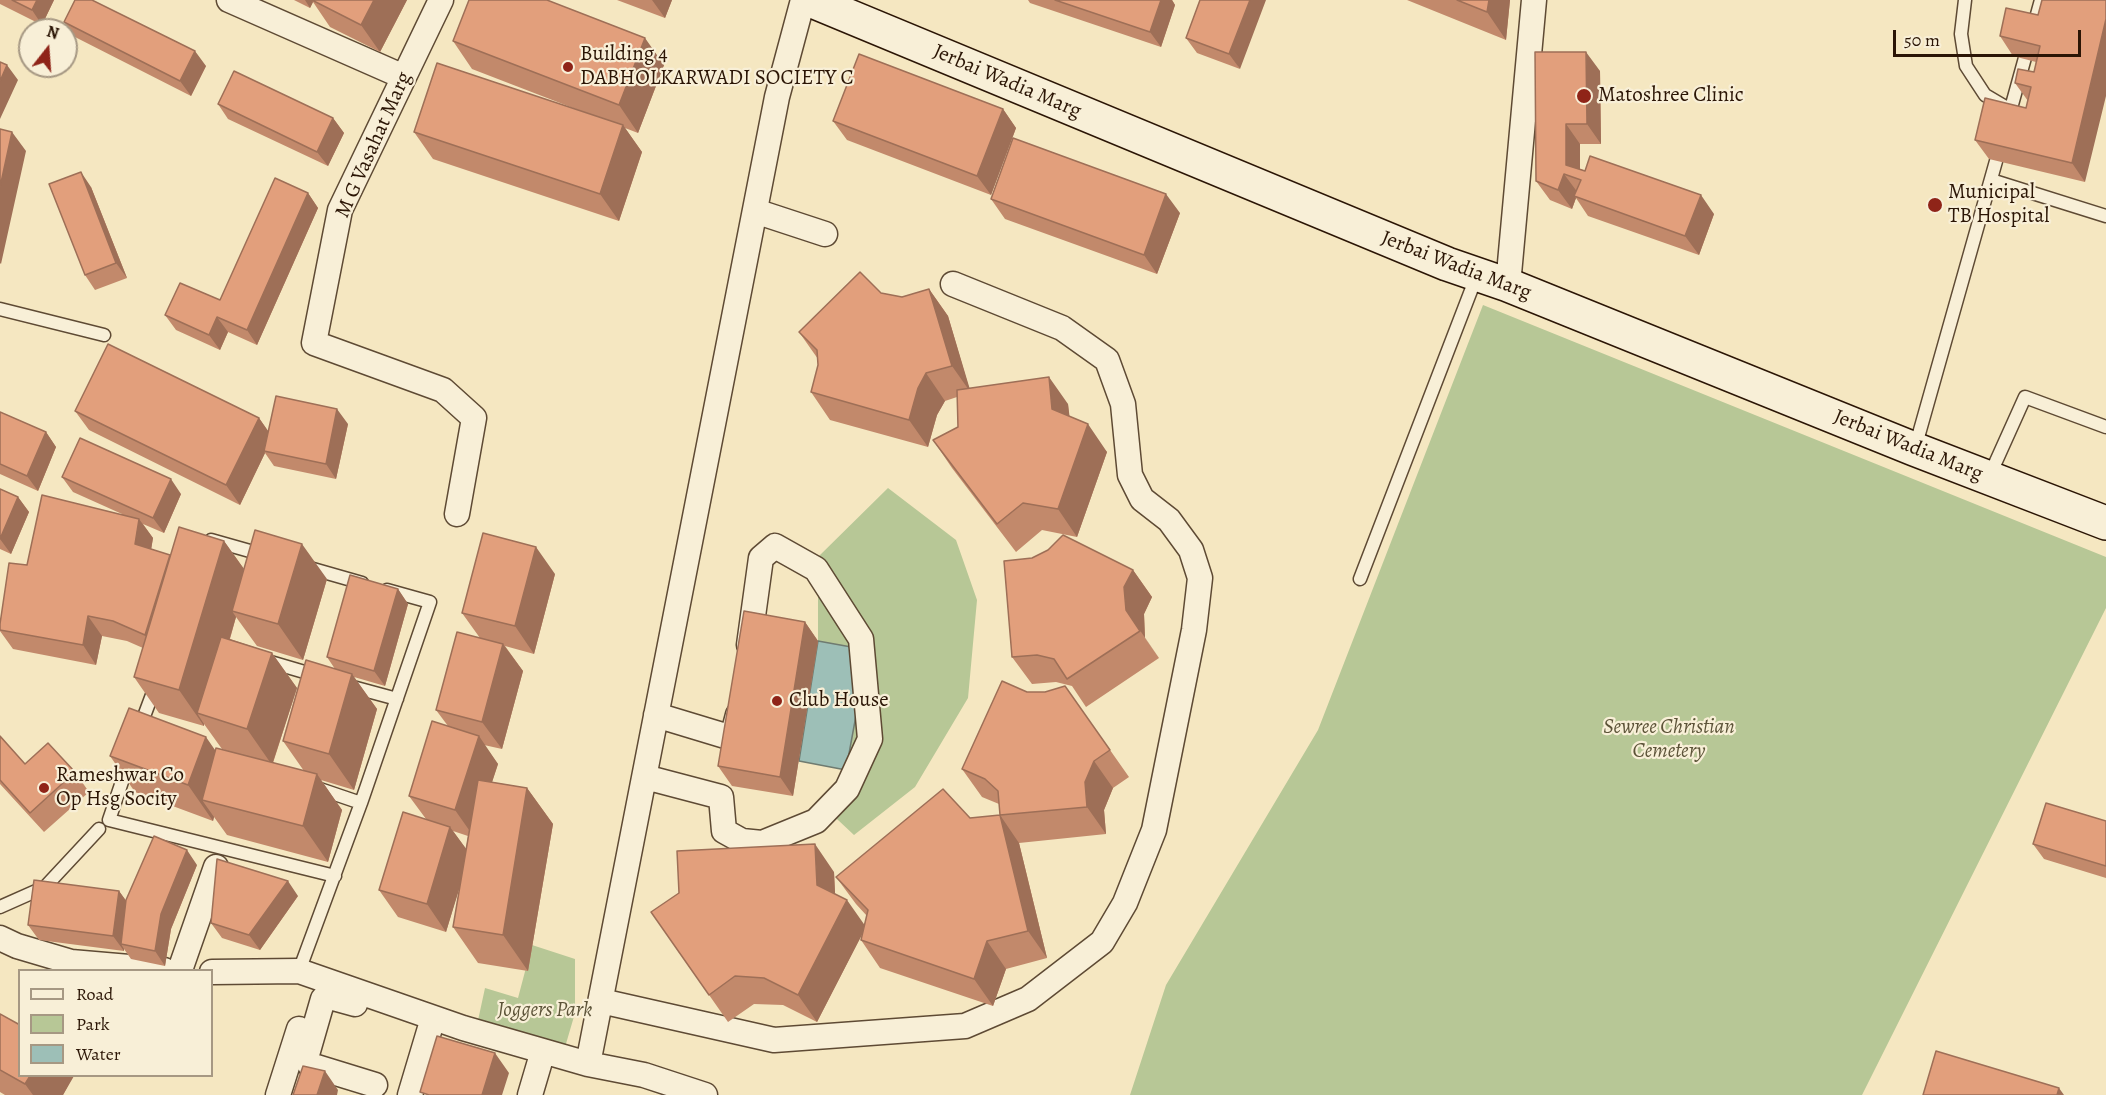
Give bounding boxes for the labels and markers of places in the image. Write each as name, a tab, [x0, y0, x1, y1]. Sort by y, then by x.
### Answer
place label: Building 4 DABHOLKARWADI SOCIETY C	[580, 42, 854, 92]
marker: Building 4 DABHOLKARWADI SOCIETY C	[561, 60, 575, 74]
place label: Matoshree Clinic	[1598, 83, 1744, 109]
marker: Matoshree Clinic	[1575, 87, 1593, 105]
place label: Municipal TB Hospital	[1948, 180, 2049, 230]
marker: Municipal TB Hospital	[1926, 196, 1944, 214]
place label: Club House	[789, 688, 889, 714]
marker: Club House	[770, 694, 784, 708]
place label: Rameshwar Co Op Hsg Socity	[56, 763, 184, 813]
marker: Rameshwar Co Op Hsg Socity	[37, 781, 51, 795]

